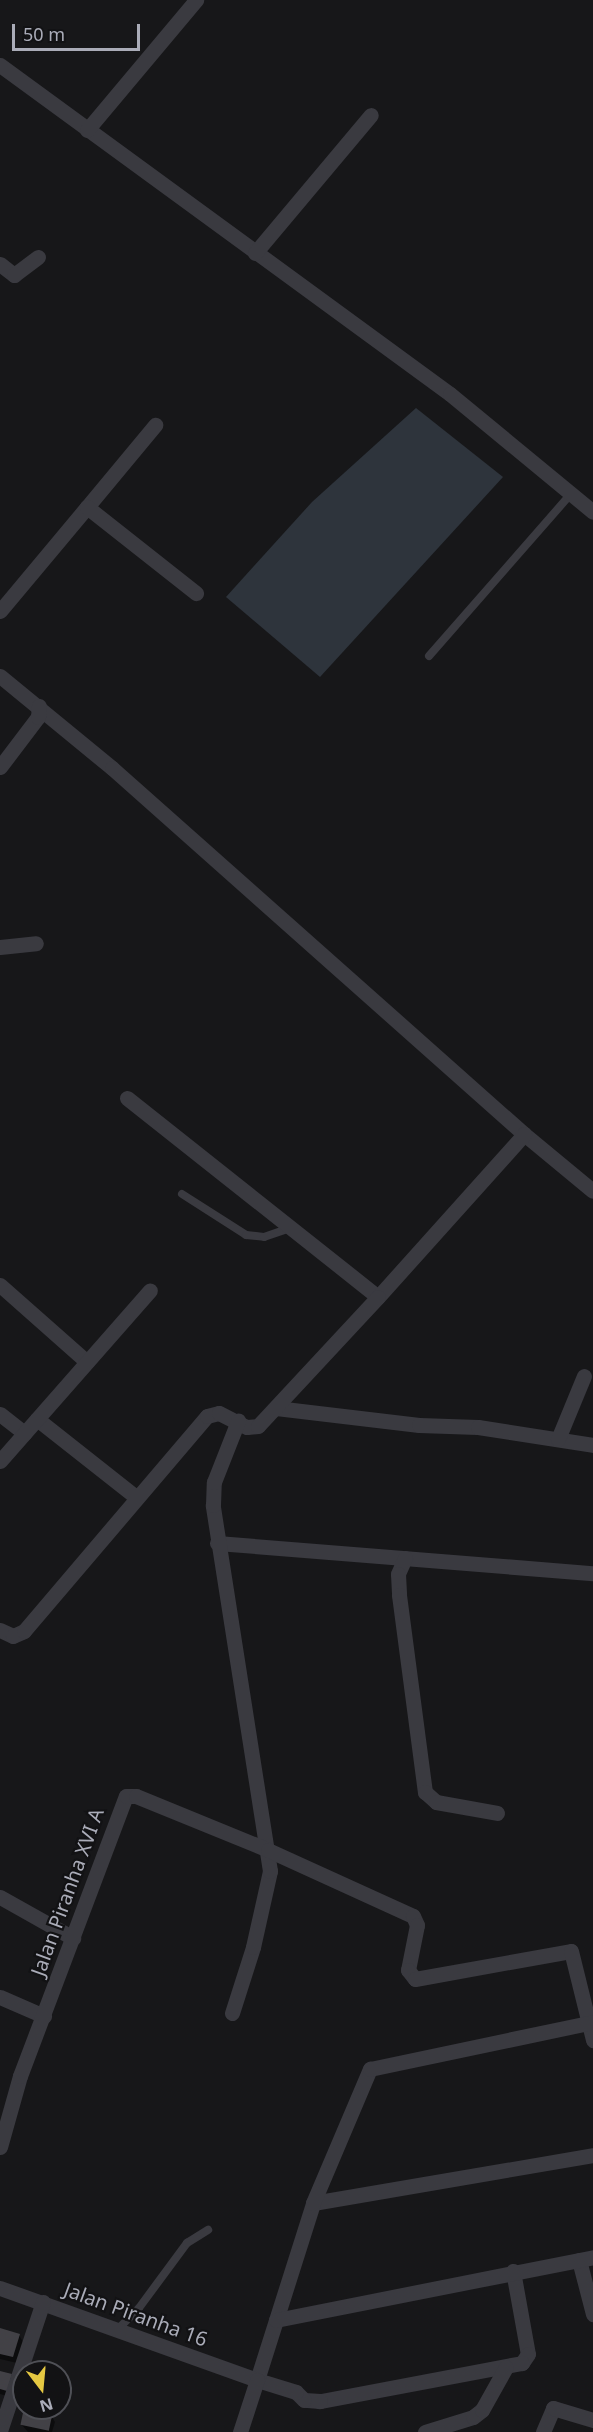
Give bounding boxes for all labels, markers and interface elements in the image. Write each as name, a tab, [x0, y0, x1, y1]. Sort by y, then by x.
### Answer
scale bar	[15, 12, 142, 50]
text: 50 m	[23, 22, 65, 46]
street label: Jalan Piranha XVI A	[26, 1805, 108, 1979]
street label: Jalan Piranha 16	[61, 2277, 211, 2351]
north arrow	[12, 2360, 72, 2420]
text: N	[37, 2393, 56, 2418]

